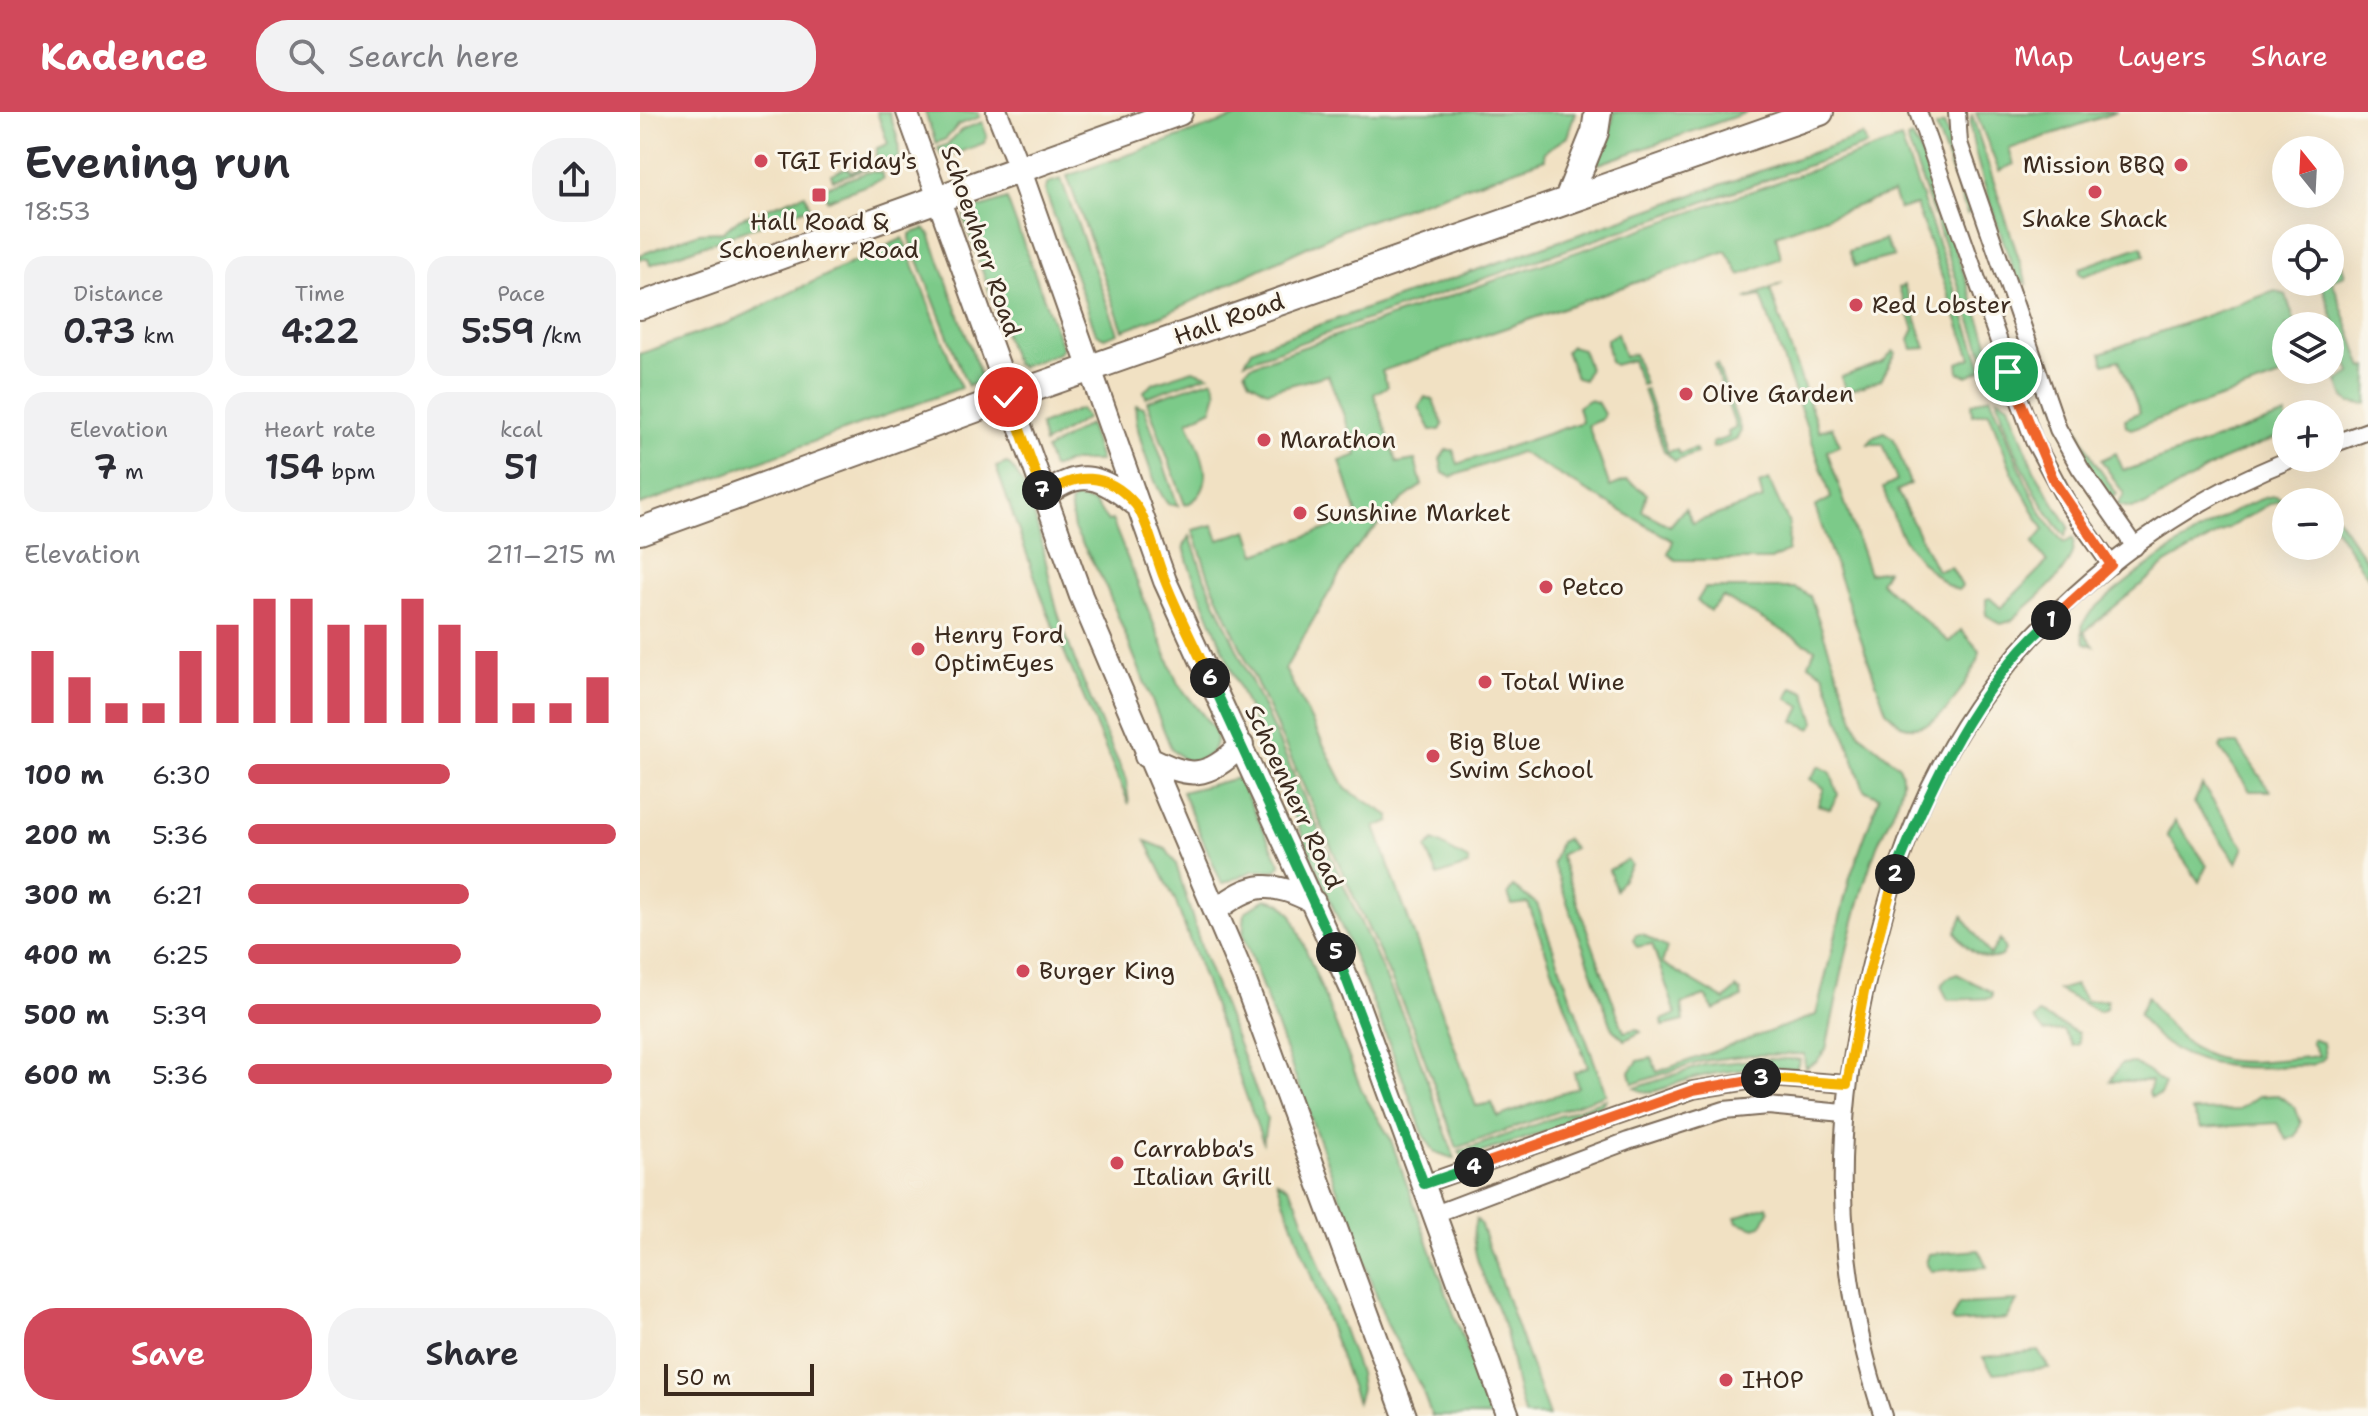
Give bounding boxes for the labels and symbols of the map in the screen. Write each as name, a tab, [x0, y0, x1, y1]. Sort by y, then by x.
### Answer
north arrow	[2272, 136, 2344, 208]
street label: Schoenherr Road	[933, 141, 1029, 341]
place label: TGI Friday's	[777, 145, 917, 177]
place label: Mission BBQ	[2023, 149, 2165, 181]
marker: TGI Friday's	[752, 152, 770, 170]
marker: Mission BBQ	[2172, 156, 2190, 174]
marker: Shake Shack	[2086, 183, 2104, 201]
marker: Hall Road & Schoenherr Road	[810, 186, 828, 204]
place label: Shake Shack	[2022, 203, 2168, 235]
place label: Hall Road & Schoenherr Road	[719, 206, 919, 266]
street label: Hall Road	[1169, 285, 1289, 353]
place label: Red Lobster	[1872, 289, 2011, 321]
marker: Red Lobster	[1847, 296, 1865, 314]
pin	[1974, 338, 2042, 406]
pin	[974, 363, 1042, 431]
place label: Olive Garden	[1702, 378, 1854, 410]
marker: Olive Garden	[1677, 385, 1695, 403]
place label: Marathon	[1280, 424, 1396, 456]
marker: Marathon	[1255, 431, 1273, 449]
pin: 7	[1022, 470, 1062, 510]
place label: Sunshine Market	[1316, 497, 1511, 529]
marker: Sunshine Market	[1291, 504, 1309, 522]
place label: Petco	[1562, 571, 1624, 603]
marker: Petco	[1537, 578, 1555, 596]
pin: 1	[2031, 600, 2071, 640]
place label: Henry Ford OptimEyes	[934, 619, 1064, 679]
marker: Henry Ford OptimEyes	[909, 640, 927, 658]
pin: 6	[1190, 658, 1230, 698]
place label: Total Wine	[1501, 666, 1625, 698]
marker: Total Wine	[1476, 673, 1494, 691]
street label: Schoenherr Road	[1237, 700, 1351, 894]
place label: Big Blue Swim School	[1449, 726, 1594, 786]
marker: Big Blue Swim School	[1424, 747, 1442, 765]
pin: 2	[1875, 854, 1915, 894]
pin: 5	[1316, 932, 1356, 972]
place label: Burger King	[1039, 955, 1175, 987]
marker: Burger King	[1014, 962, 1032, 980]
pin: 3	[1741, 1058, 1781, 1098]
place label: Carrabba's Italian Grill	[1133, 1133, 1272, 1193]
pin: 4	[1454, 1147, 1494, 1187]
marker: Carrabba's Italian Grill	[1108, 1154, 1126, 1172]
scale bar	[664, 1360, 814, 1396]
place label: IHOP	[1742, 1364, 1804, 1396]
marker: IHOP	[1717, 1371, 1735, 1389]

